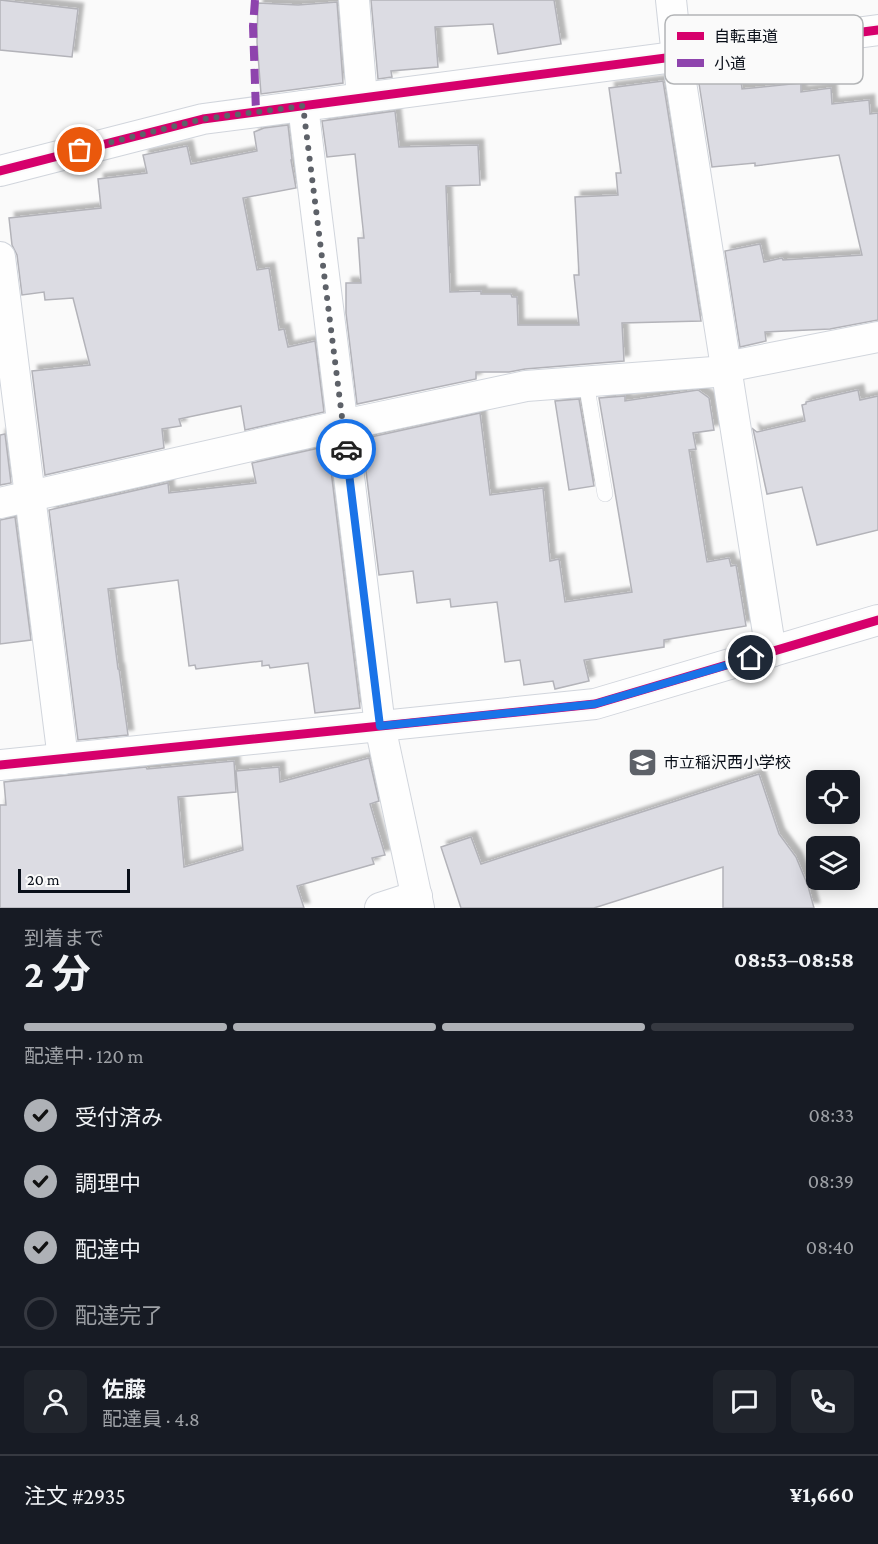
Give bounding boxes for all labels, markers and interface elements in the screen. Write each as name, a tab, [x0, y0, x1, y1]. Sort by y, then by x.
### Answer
legend	[665, 15, 863, 84]
text: 自転車道	[714, 28, 778, 45]
text: 小道	[714, 55, 746, 72]
pin	[54, 124, 105, 175]
icon: bag	[63, 133, 96, 166]
courier	[316, 419, 376, 479]
icon: car	[330, 433, 363, 466]
pin	[725, 632, 776, 683]
icon: home	[734, 641, 767, 674]
school or university icon: 市立稲沢西小学校	[626, 746, 658, 778]
place label: 市立稲沢西小学校	[663, 754, 791, 771]
map controls	[806, 770, 860, 890]
button: locate	[806, 770, 860, 824]
button: layers	[806, 836, 860, 890]
scale bar	[18, 866, 130, 893]
text: 20 m	[27, 871, 60, 888]
text: 到着まで	[24, 927, 104, 949]
text: 08:53–08:58	[734, 947, 854, 972]
text: 2 分	[24, 952, 90, 995]
text: 配達中 · 120 m	[24, 1045, 144, 1067]
icon: check	[24, 1099, 57, 1132]
text: 08:33	[808, 1104, 854, 1126]
text: 受付済み	[75, 1105, 163, 1130]
icon: check	[24, 1165, 57, 1198]
text: 08:39	[808, 1170, 854, 1192]
text: 調理中	[75, 1171, 141, 1196]
icon: check	[24, 1231, 57, 1264]
text: 08:40	[806, 1236, 854, 1258]
text: 配達中	[75, 1237, 141, 1262]
text: 配達完了	[75, 1303, 163, 1328]
button: person	[24, 1370, 87, 1433]
button: chat	[713, 1370, 776, 1433]
button: phone	[791, 1370, 854, 1433]
text: 佐藤	[102, 1377, 146, 1402]
text: 配達員 · 4.8	[102, 1408, 200, 1430]
text: ¥1,660	[790, 1482, 854, 1507]
text: 注文 #2935	[24, 1484, 126, 1509]

